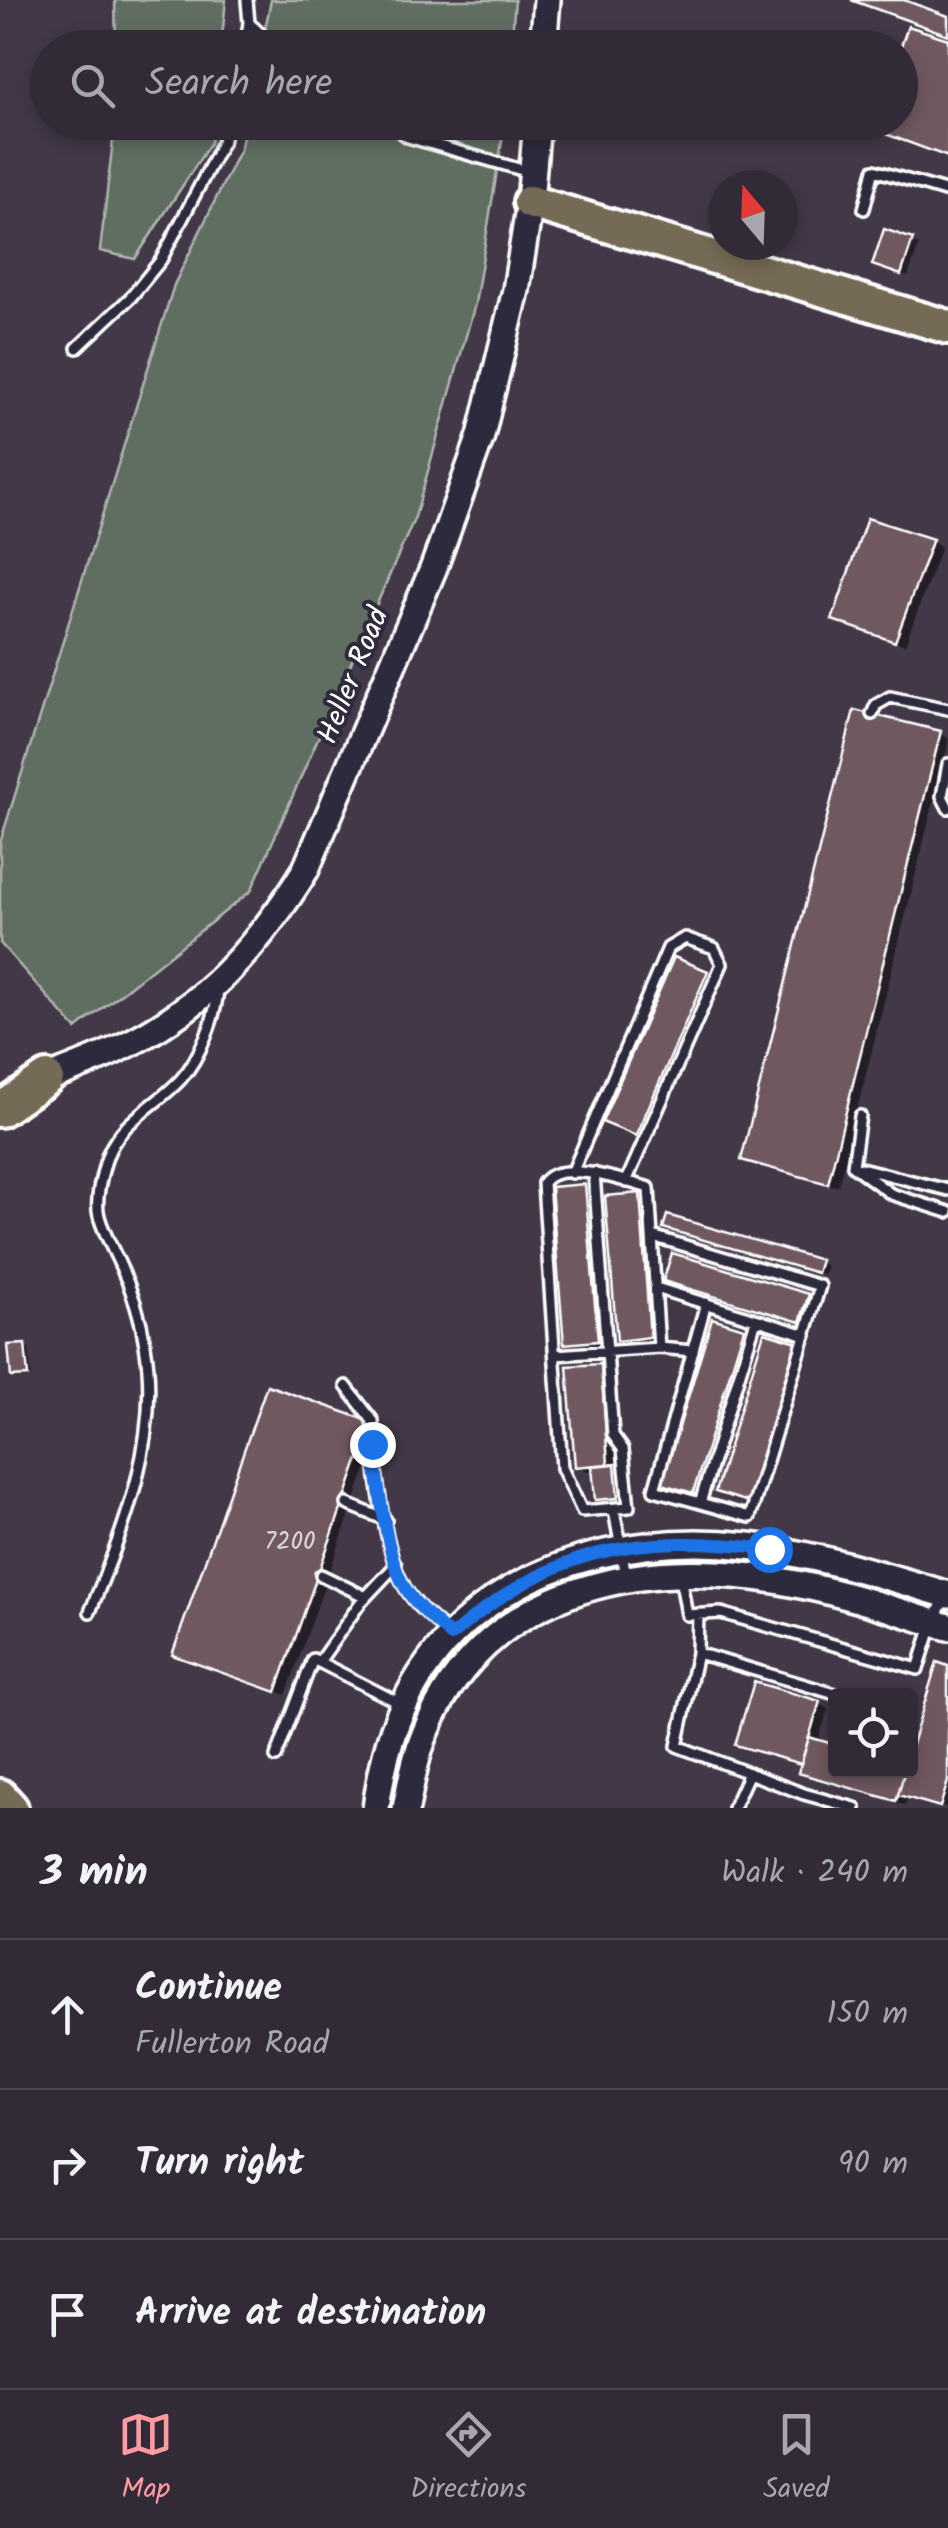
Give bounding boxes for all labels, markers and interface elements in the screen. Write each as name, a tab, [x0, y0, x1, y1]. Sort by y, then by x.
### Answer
search box	[30, 30, 918, 140]
text: Search here	[145, 55, 332, 115]
icon: search	[65, 58, 120, 113]
north arrow	[708, 170, 798, 260]
street label: Heller Road	[305, 599, 404, 752]
route end	[350, 1422, 396, 1468]
house number: 7200	[264, 1522, 316, 1562]
route start	[747, 1527, 793, 1573]
map controls	[828, 1688, 918, 1778]
button: locate	[828, 1688, 918, 1778]
text: 3 min	[40, 1840, 148, 1907]
text: Walk · 240 m	[721, 1848, 908, 1899]
text: Continue	[135, 1959, 282, 2019]
icon: ahead	[40, 1987, 95, 2042]
text: 150 m	[826, 1989, 908, 2040]
text: Fullerton Road	[135, 2019, 329, 2070]
text: Turn right	[135, 2134, 304, 2194]
icon: right	[40, 2137, 95, 2192]
text: 90 m	[838, 2139, 908, 2190]
text: Arrive at destination	[135, 2284, 486, 2344]
icon: arrive	[40, 2287, 95, 2342]
tab: Map	[118, 2407, 173, 2512]
tab: Directions	[410, 2407, 526, 2512]
tab: Saved	[763, 2407, 830, 2512]

